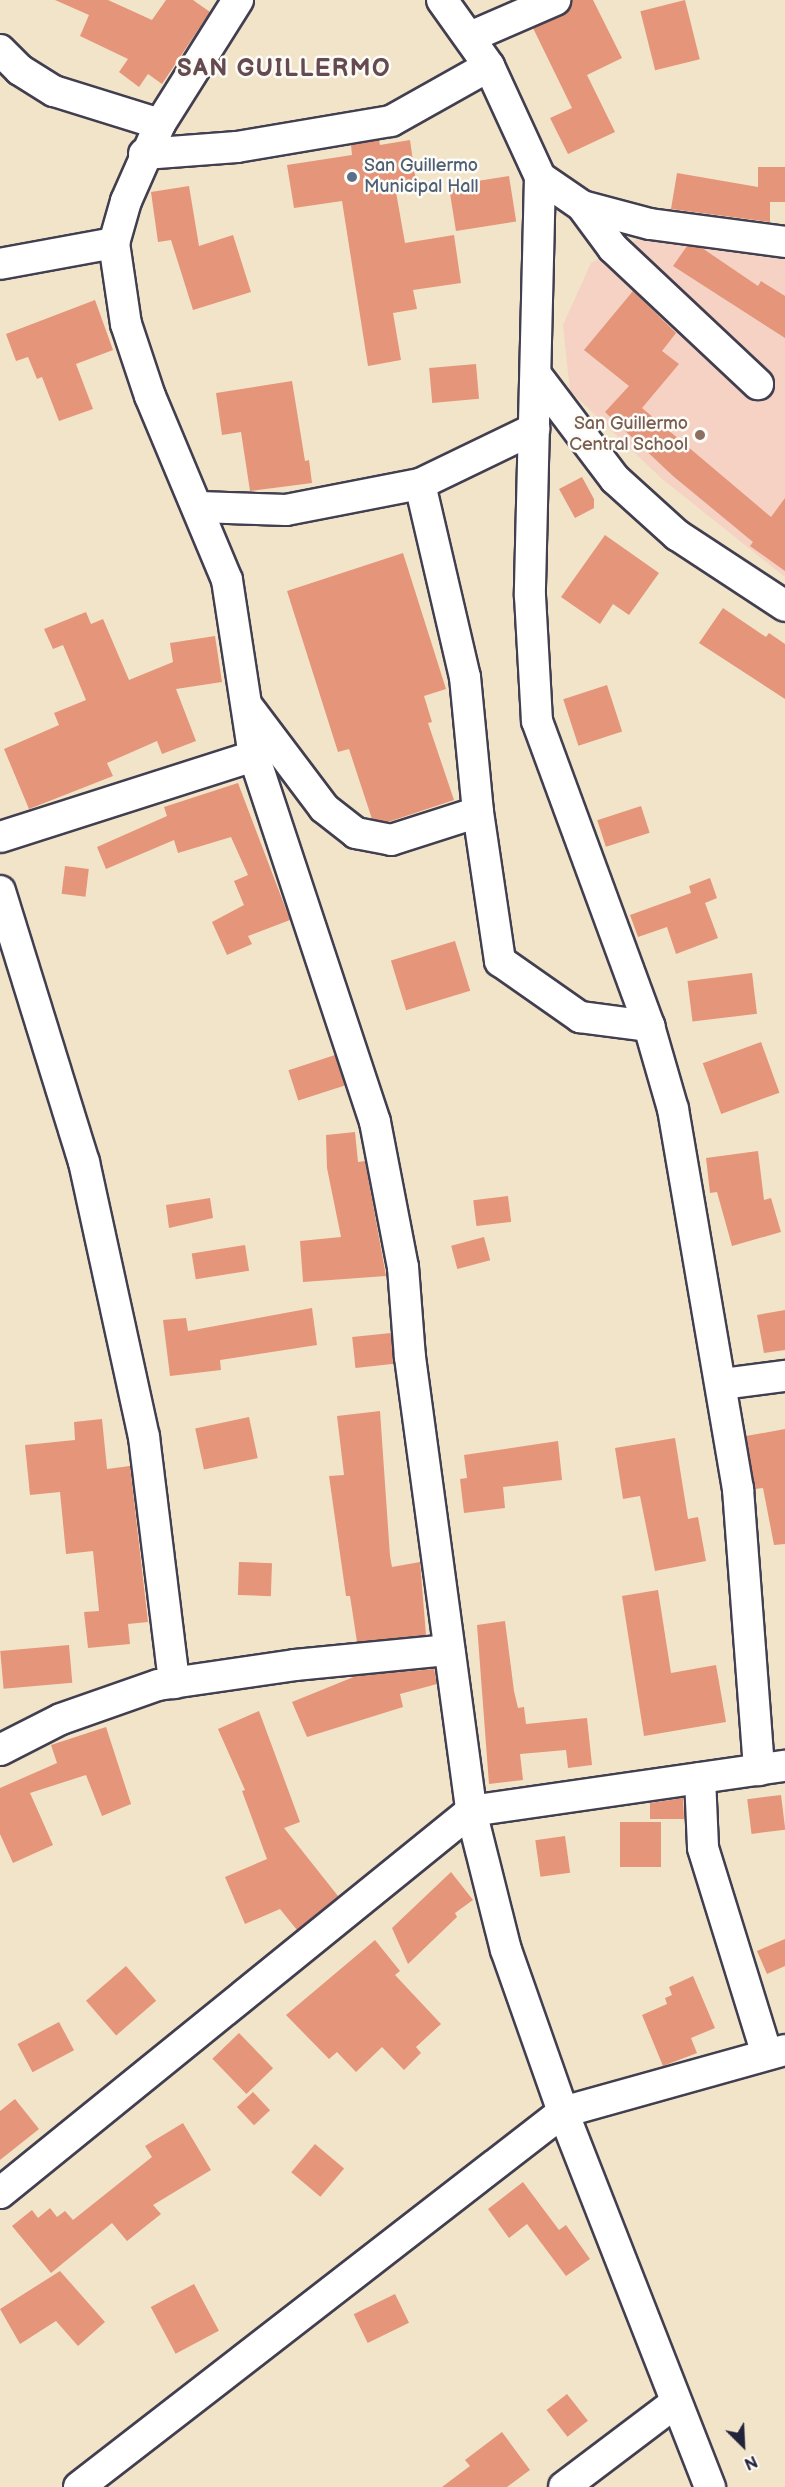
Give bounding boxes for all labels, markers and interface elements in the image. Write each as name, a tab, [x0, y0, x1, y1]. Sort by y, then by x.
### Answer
district label: SAN GUILLERMO	[177, 55, 391, 83]
place label: San Guillermo Municipal Hall	[364, 156, 479, 198]
marker: San Guillermo Municipal Hall	[345, 170, 359, 184]
place label: San Guillermo Central School	[569, 414, 688, 456]
marker: San Guillermo Central School	[693, 428, 707, 442]
north arrow	[713, 2415, 773, 2475]
text: N	[741, 2451, 760, 2473]

